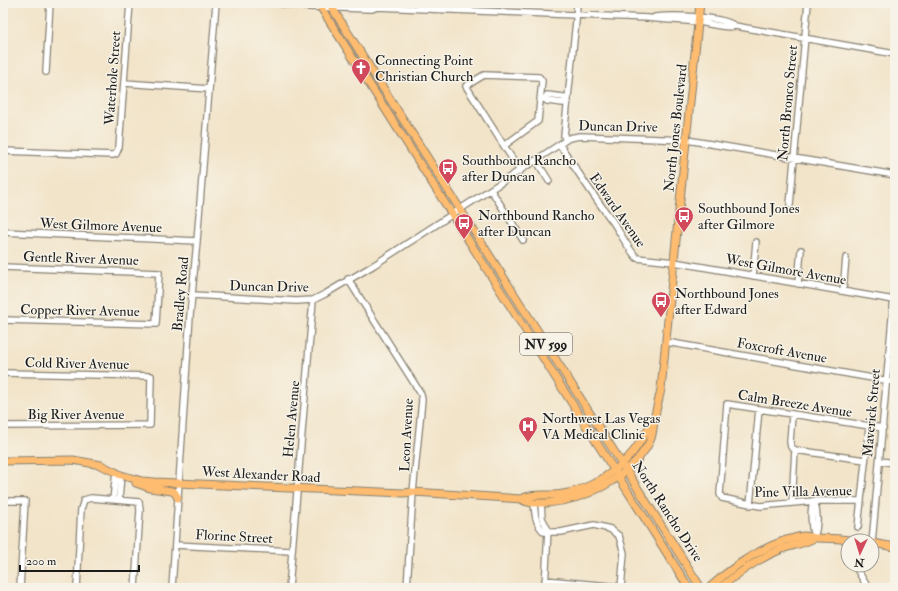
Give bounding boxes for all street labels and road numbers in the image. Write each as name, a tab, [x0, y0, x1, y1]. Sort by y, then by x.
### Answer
street label: Waterhole Street	[101, 30, 124, 127]
street label: North Bronco Street	[774, 44, 801, 162]
street label: North Jones Boulevard	[660, 63, 691, 193]
street label: Duncan Drive	[578, 117, 658, 136]
street label: Edward Avenue	[586, 170, 650, 251]
street label: West Gilmore Avenue	[39, 215, 163, 236]
street label: Gentle River Avenue	[23, 248, 139, 269]
street label: West Gilmore Avenue	[723, 250, 848, 289]
street label: Bradley Road	[169, 256, 193, 332]
street label: Duncan Drive	[229, 277, 309, 296]
street label: Copper River Avenue	[20, 301, 140, 321]
road number: NV 599	[520, 333, 572, 355]
street label: Foxcroft Avenue	[735, 334, 828, 367]
street label: Cold River Avenue	[25, 354, 129, 373]
street label: Maverick Street	[859, 368, 884, 458]
street label: Helen Avenue	[280, 380, 303, 458]
street label: Calm Breeze Avenue	[737, 386, 853, 421]
street label: Leon Avenue	[396, 398, 417, 472]
street label: Big River Avenue	[28, 406, 125, 423]
street label: North Rancho Drive	[629, 458, 707, 565]
street label: West Alexander Road	[200, 463, 321, 486]
street label: Pine Villa Avenue	[754, 482, 852, 501]
street label: Florine Street	[195, 526, 274, 547]

